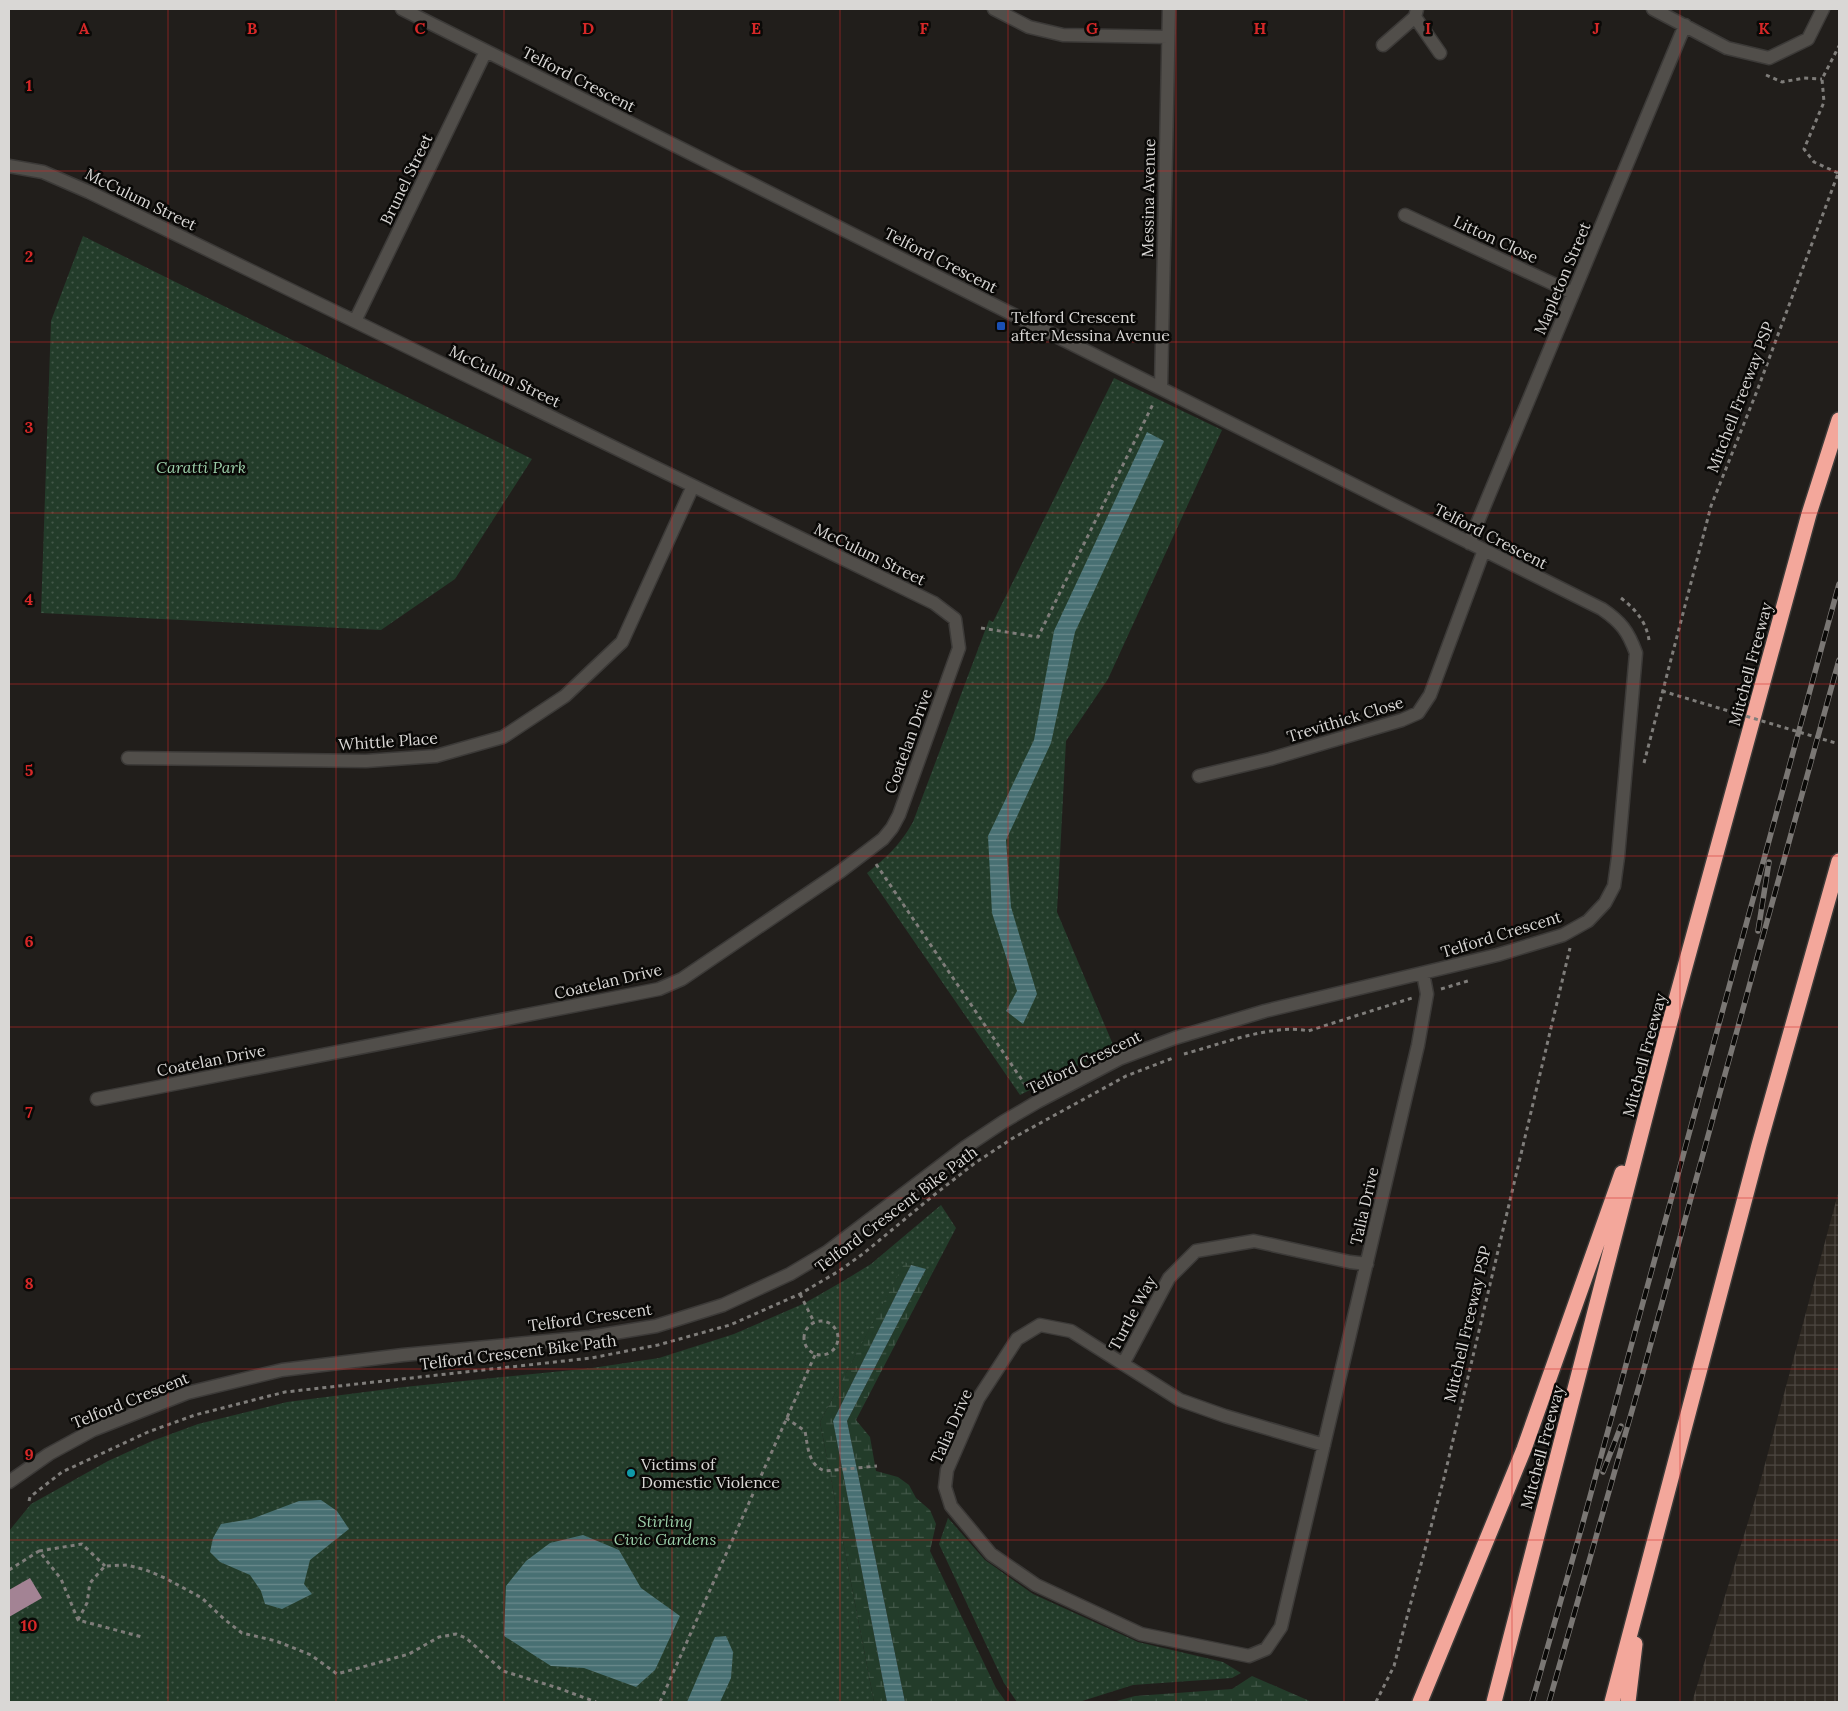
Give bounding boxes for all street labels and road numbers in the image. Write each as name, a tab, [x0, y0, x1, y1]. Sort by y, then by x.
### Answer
street label: Telford Crescent	[519, 42, 640, 117]
street label: Brunel Street	[375, 130, 437, 228]
street label: Messina Avenue	[1137, 138, 1159, 258]
street label: McCulum Street	[82, 163, 201, 235]
street label: Litton Close	[1451, 211, 1542, 267]
street label: Mapleton Street	[1529, 218, 1595, 337]
street label: Telford Crescent	[881, 223, 1002, 298]
street label: Mitchell Freeway PSP	[1702, 319, 1778, 475]
street label: McCulum Street	[446, 340, 565, 412]
street label: Telford Crescent	[1431, 499, 1552, 574]
street label: McCulum Street	[811, 518, 930, 590]
street label: Mitchell Freeway	[1724, 599, 1776, 728]
street label: Coatelan Drive	[880, 686, 936, 796]
street label: Trevithick Close	[1284, 692, 1406, 746]
street label: Whittle Place	[338, 728, 439, 754]
street label: Telford Crescent	[1438, 906, 1564, 962]
street label: Coatelan Drive	[552, 959, 664, 1003]
street label: Mitchell Freeway	[1618, 990, 1670, 1119]
street label: Telford Crescent	[1024, 1025, 1145, 1098]
street label: Coatelan Drive	[155, 1040, 267, 1080]
street label: Telford Crescent Bike Path	[811, 1141, 981, 1277]
street label: Talia Drive	[1345, 1165, 1383, 1247]
street label: Mitchell Freeway PSP	[1439, 1244, 1495, 1404]
street label: Turtle Way	[1104, 1272, 1160, 1354]
street label: Telford Crescent	[527, 1298, 654, 1336]
street label: Telford Crescent Bike Path	[418, 1330, 618, 1374]
street label: Telford Crescent	[68, 1367, 192, 1433]
street label: Mitchell Freeway	[1516, 1382, 1568, 1511]
street label: Talia Drive	[926, 1385, 976, 1466]

